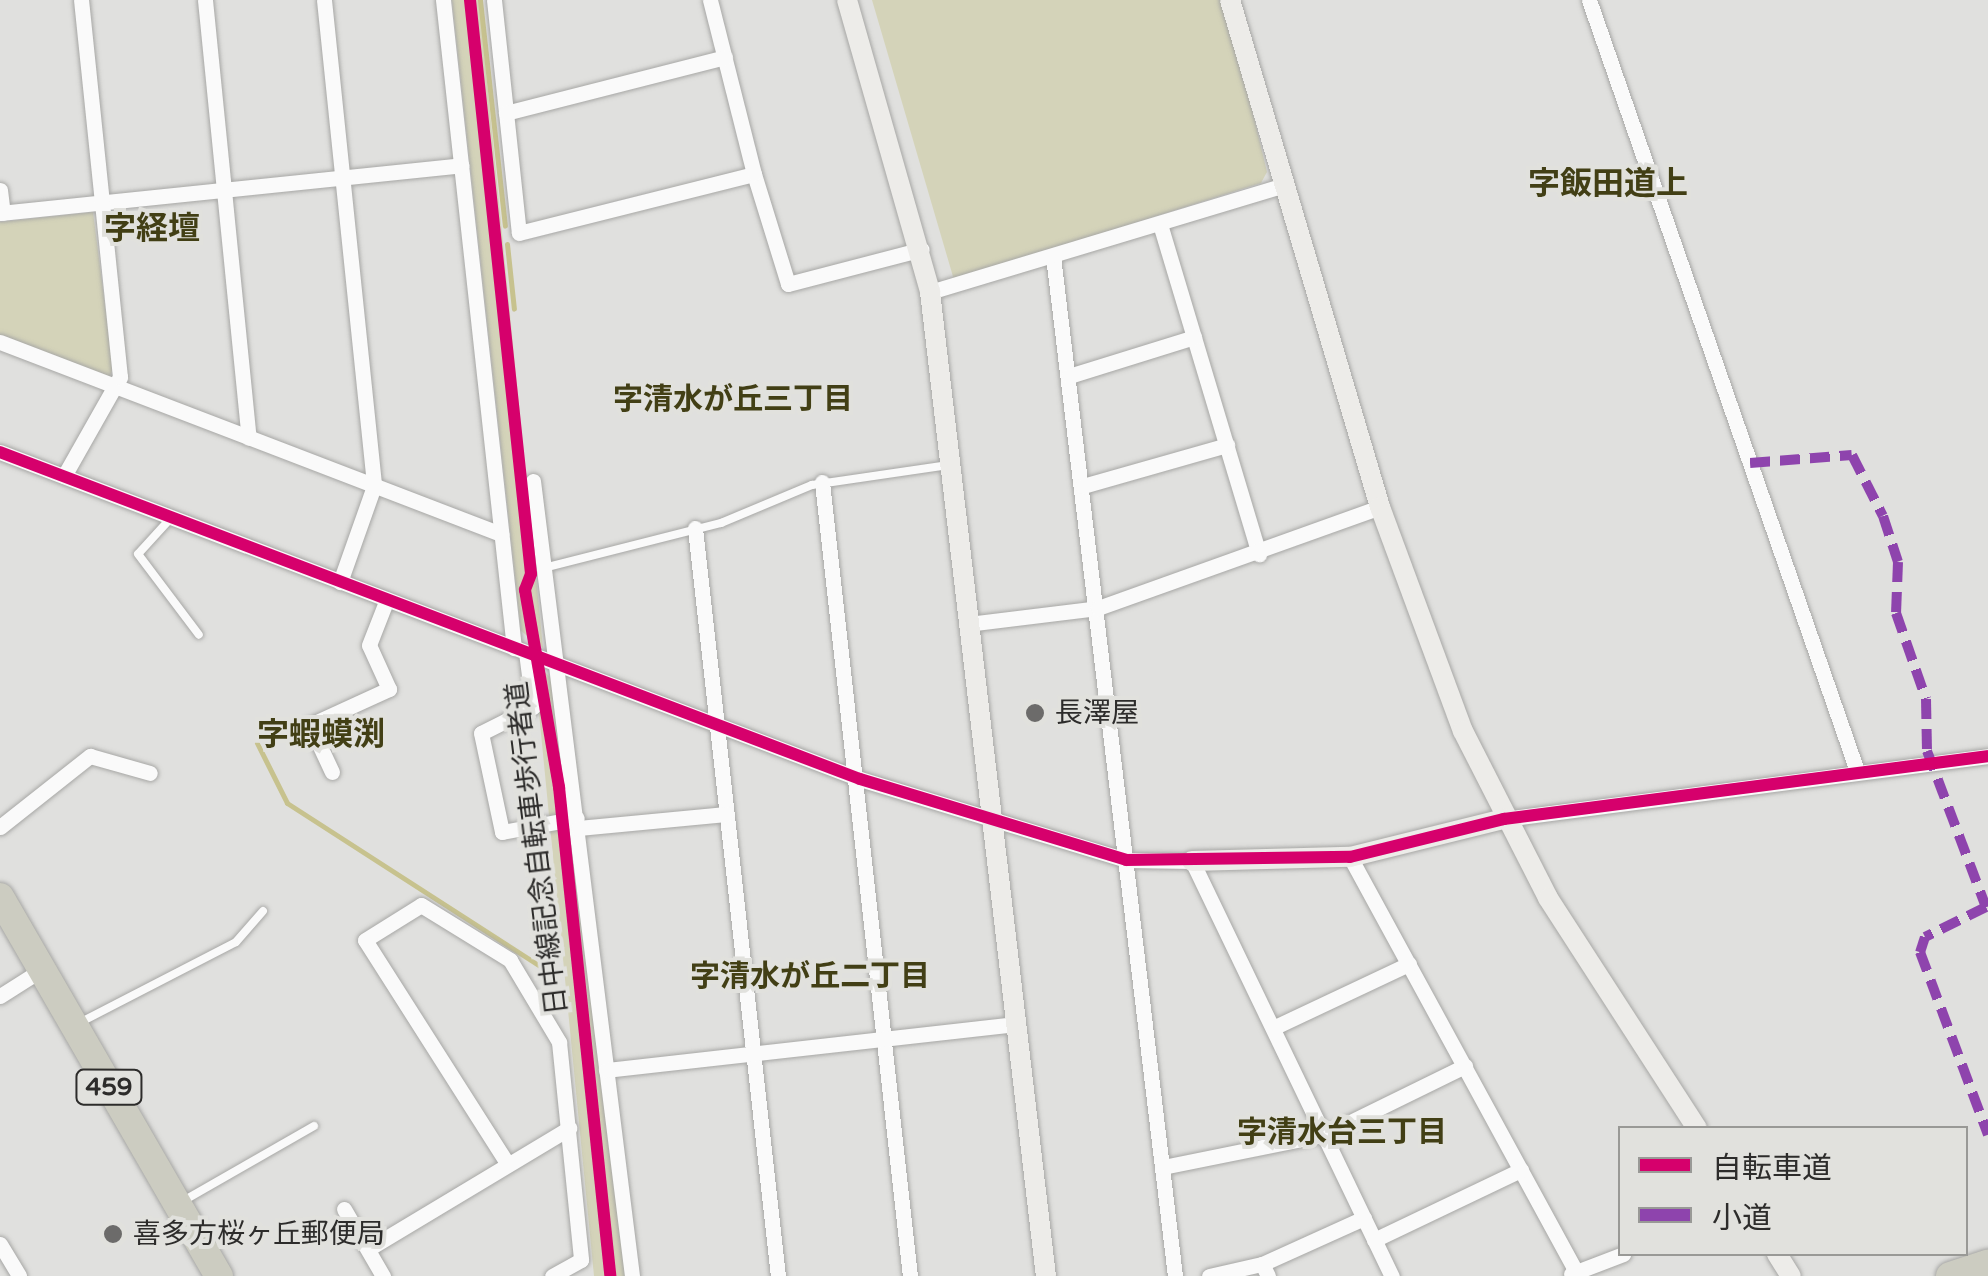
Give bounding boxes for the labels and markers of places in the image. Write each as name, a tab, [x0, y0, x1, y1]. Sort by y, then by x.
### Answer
place label: 長澤屋	[1055, 696, 1139, 730]
marker: 長澤屋	[1024, 702, 1046, 724]
place label: 喜多方桜ヶ丘郵便局	[133, 1217, 385, 1251]
marker: 喜多方桜ヶ丘郵便局	[102, 1223, 124, 1245]

